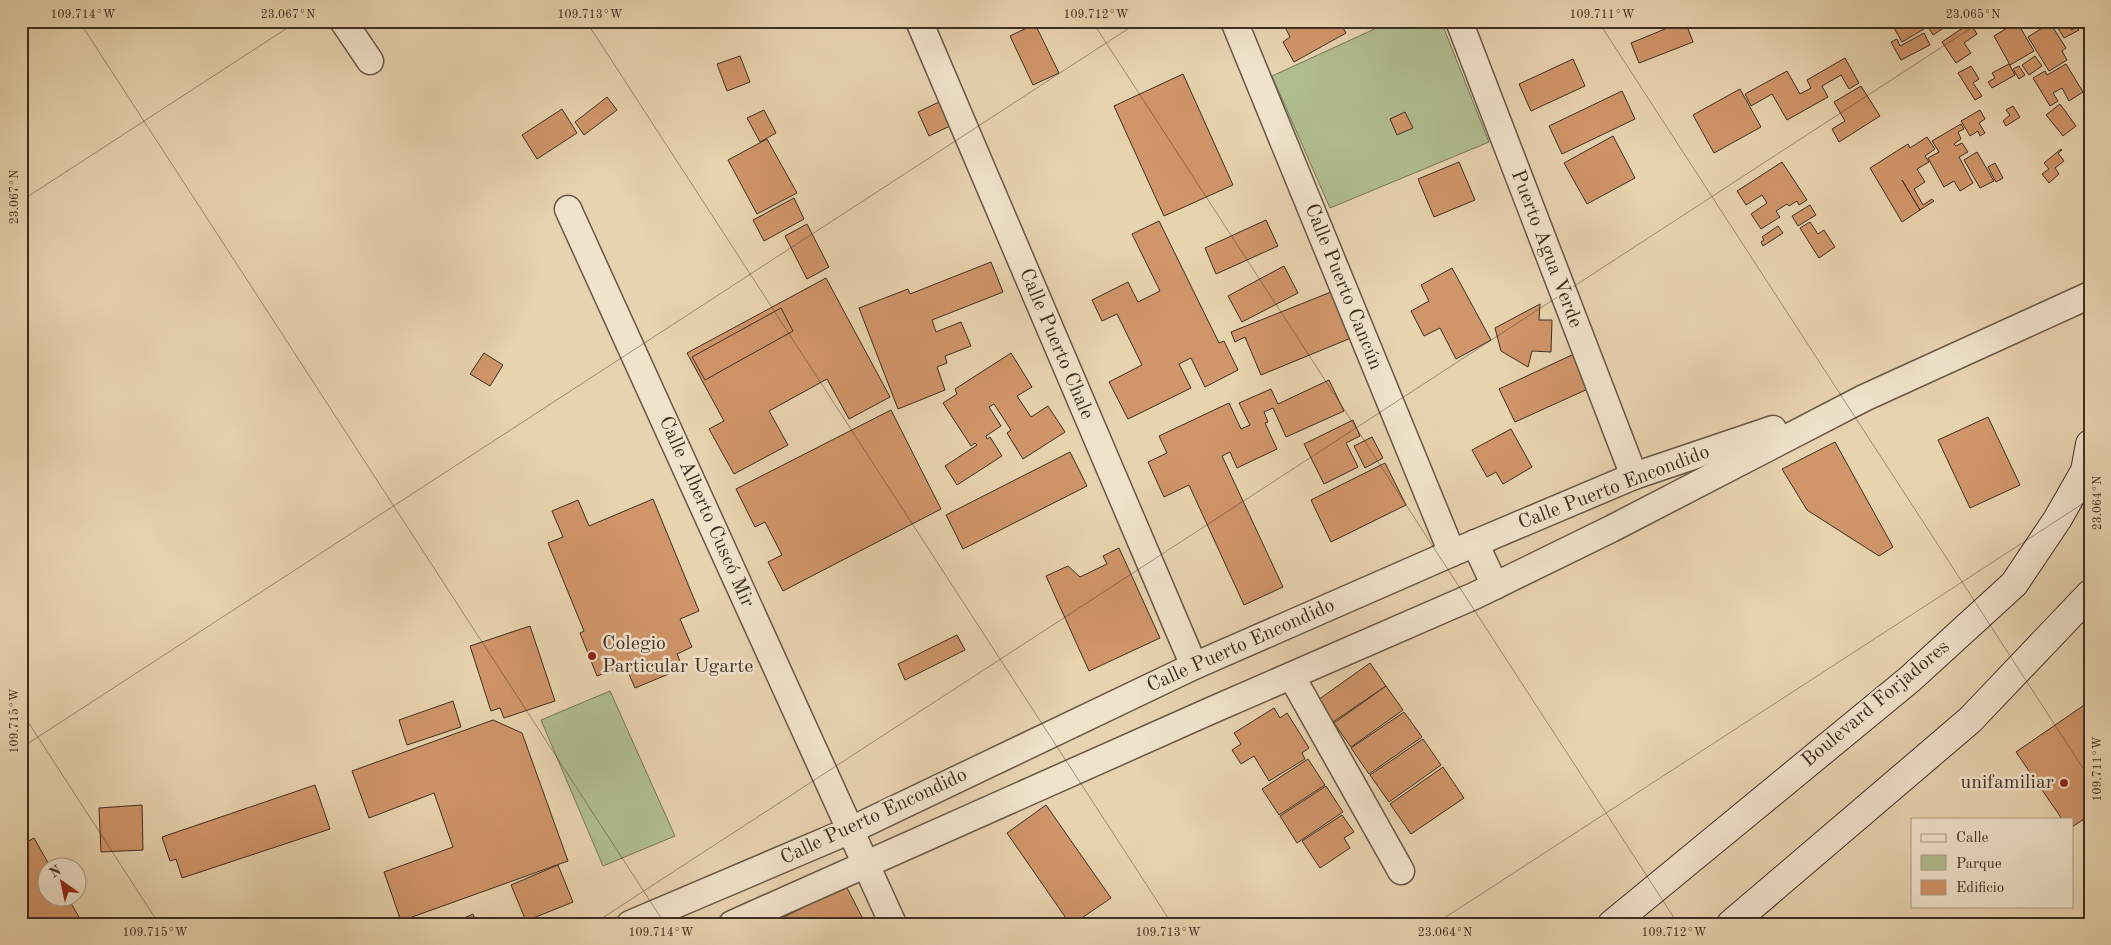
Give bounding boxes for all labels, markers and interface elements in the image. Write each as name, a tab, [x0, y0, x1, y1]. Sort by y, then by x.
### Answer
text: 23.065°N	[1946, 8, 2000, 21]
text: 109.714°W	[51, 9, 116, 21]
text: 23.067°N	[261, 9, 315, 21]
text: 109.713°W	[558, 9, 623, 21]
text: 109.712°W	[1064, 9, 1129, 21]
text: 109.711°W	[1570, 9, 1635, 21]
street label: Puerto Agua Verde	[1507, 167, 1585, 331]
text: 23.067°N	[9, 170, 21, 224]
street label: Calle Puerto Cancún	[1301, 201, 1386, 373]
street label: Calle Puerto Chale	[1015, 266, 1097, 422]
street label: Calle Alberto Cuscó Mir	[655, 413, 757, 611]
street label: Calle Puerto Encondido	[1516, 442, 1712, 534]
text: 23.064°N	[2092, 476, 2104, 530]
street label: Calle Puerto Encondido	[1144, 596, 1338, 696]
place label: Colegio Particular Ugarte	[602, 634, 753, 677]
street label: Boulevard Forjadores	[1798, 637, 1954, 771]
marker: Colegio Particular Ugarte	[586, 650, 598, 662]
text: 109.715°W	[8, 688, 21, 753]
text: 109.711°W	[2092, 736, 2104, 801]
street label: Calle Puerto Encondido	[778, 765, 970, 869]
place label: unifamiliar	[1960, 773, 2054, 793]
marker: unifamiliar	[2058, 777, 2070, 789]
legend	[1911, 818, 2074, 908]
text: Calle	[1956, 831, 1989, 846]
text: Parque	[1956, 857, 2002, 872]
north arrow	[38, 858, 88, 908]
text: N	[47, 863, 64, 881]
text: Edificio	[1956, 881, 2004, 896]
text: 109.715°W	[123, 926, 188, 939]
text: 109.714°W	[629, 927, 694, 939]
text: 109.713°W	[1136, 927, 1201, 939]
text: 23.064°N	[1418, 927, 1472, 939]
text: 109.712°W	[1642, 927, 1707, 939]

